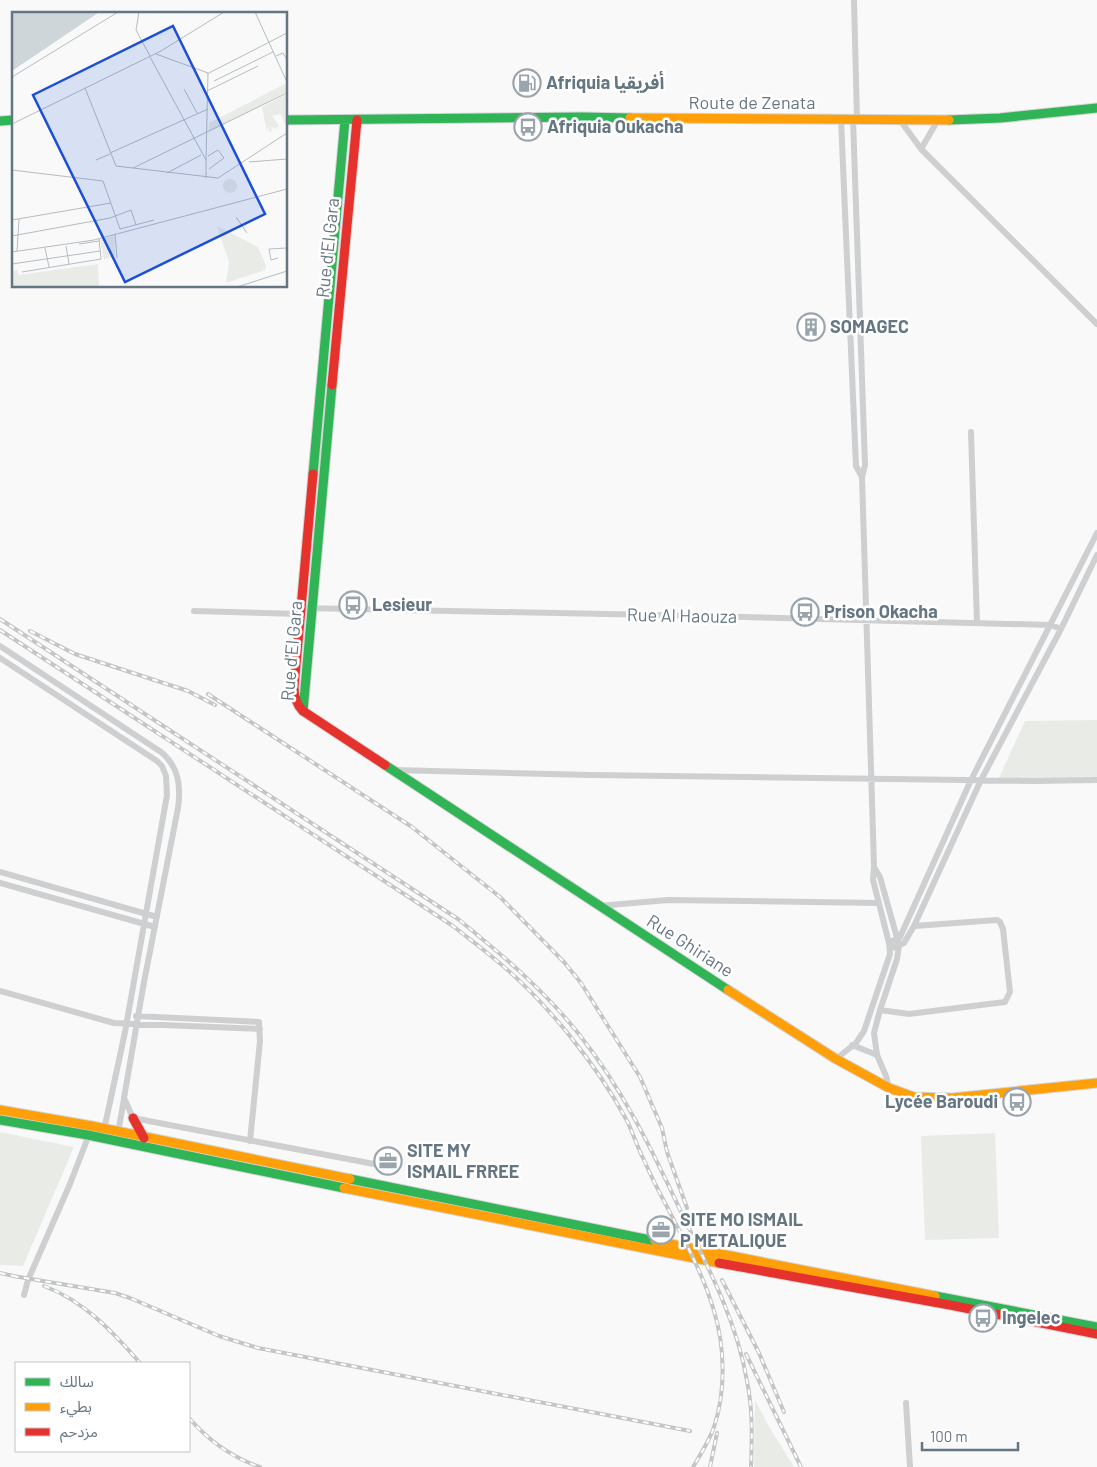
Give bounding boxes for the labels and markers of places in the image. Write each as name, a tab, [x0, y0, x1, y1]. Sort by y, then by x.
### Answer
fuel station icon: Afriquia أفريقيا	[512, 68, 542, 98]
place label: Afriquia أفريقيا	[546, 70, 664, 94]
bus stop icon: Afriquia Oukacha	[513, 112, 543, 142]
place label: Afriquia Oukacha	[547, 115, 683, 137]
building icon: SOMAGEC	[796, 312, 826, 342]
place label: SOMAGEC	[830, 315, 909, 337]
bus stop icon: Lesieur	[338, 590, 368, 620]
place label: Lesieur	[372, 593, 432, 615]
bus stop icon: Prison Okacha	[790, 597, 820, 627]
place label: Prison Okacha	[824, 600, 938, 622]
bus stop icon: Lycée Baroudi	[1002, 1087, 1032, 1117]
place label: Lycée Baroudi	[885, 1090, 998, 1112]
place label: SITE MY ISMAIL FRREE	[407, 1139, 519, 1182]
office icon: SITE MY ISMAIL FRREE	[373, 1146, 403, 1176]
place label: SITE MO ISMAIL P METALIQUE	[680, 1208, 803, 1251]
office icon: SITE MO ISMAIL P METALIQUE	[646, 1215, 676, 1245]
bus stop icon: Ingelec	[968, 1303, 998, 1333]
place label: Ingelec	[1002, 1306, 1061, 1328]

